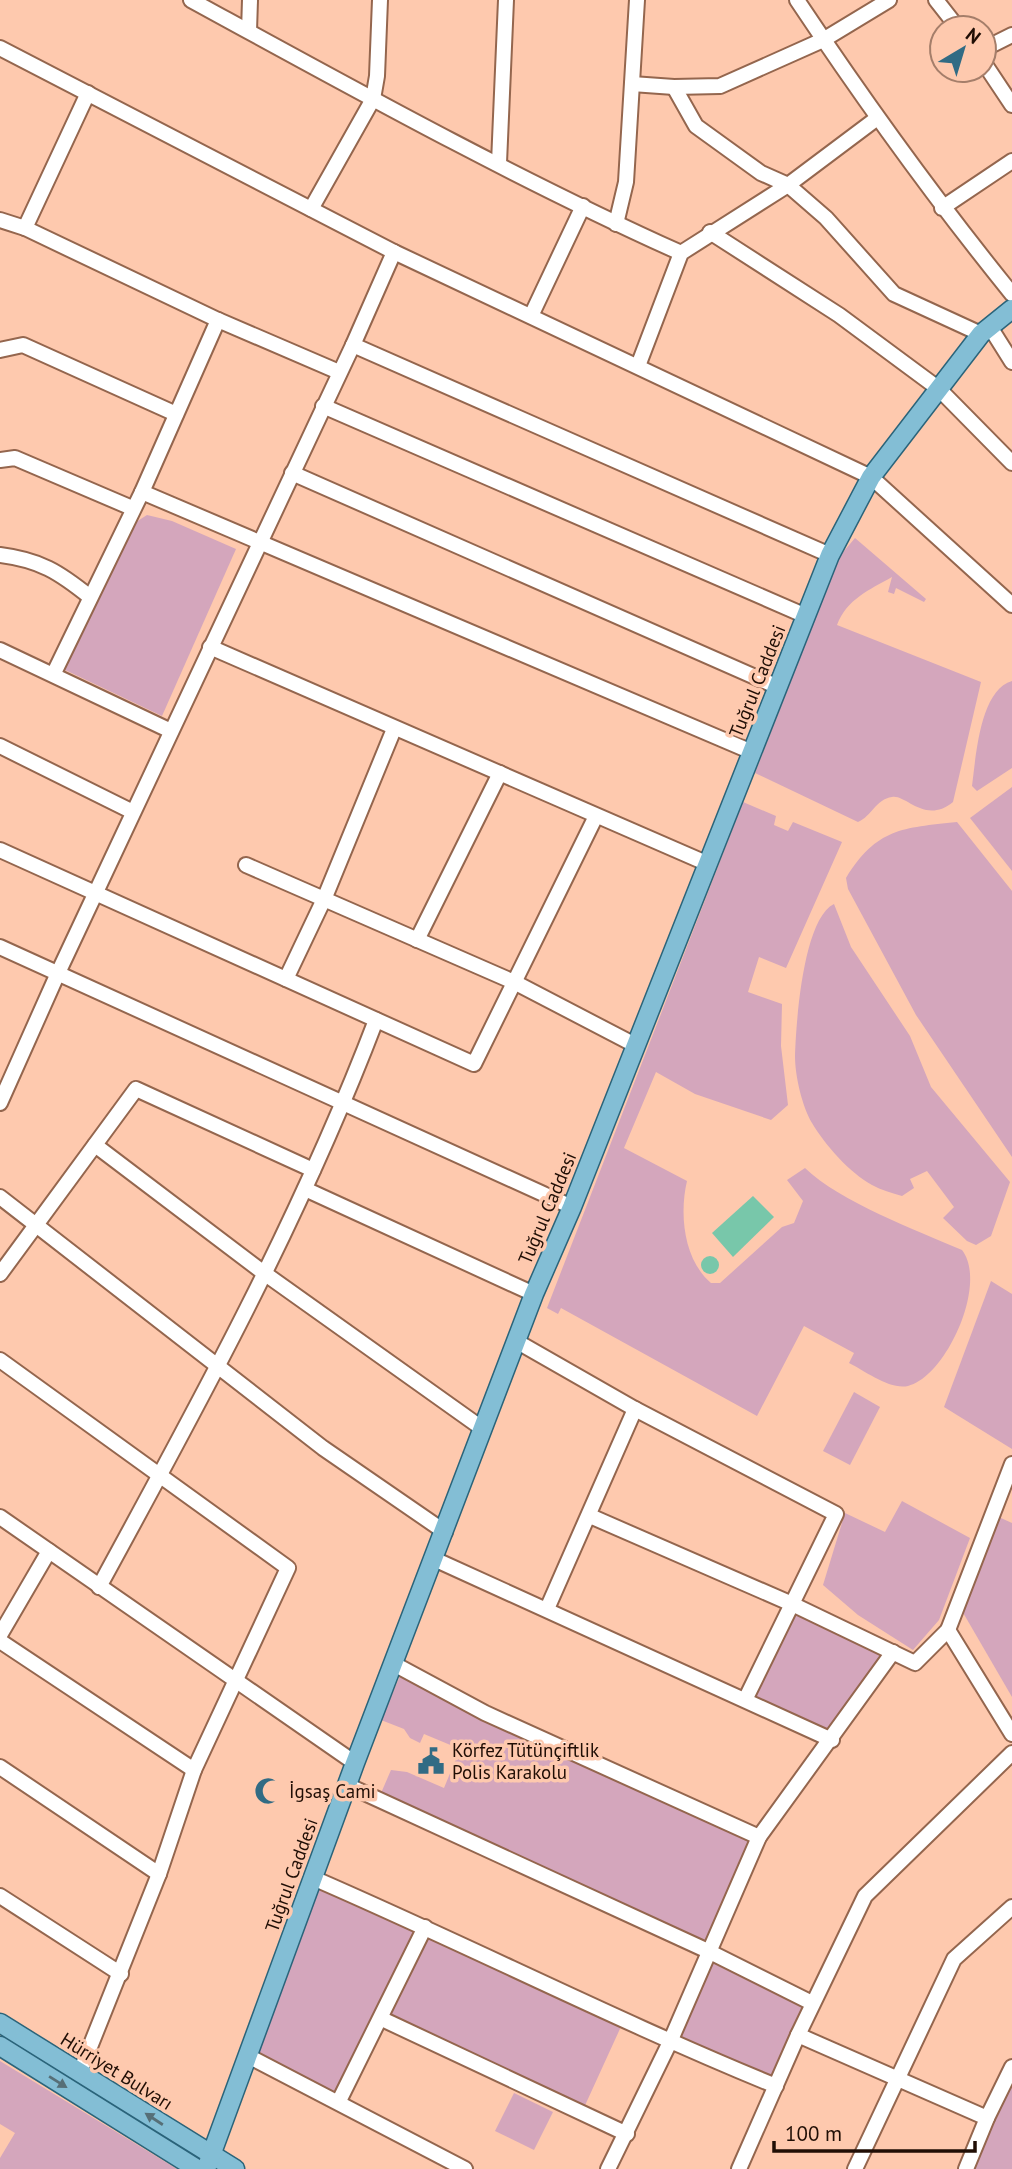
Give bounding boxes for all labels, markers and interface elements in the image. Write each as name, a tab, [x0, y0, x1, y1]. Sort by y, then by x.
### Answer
north arrow	[928, 14, 998, 84]
text: N	[961, 22, 986, 49]
street label: Tuğrul Caddesi	[723, 621, 791, 741]
street label: Tuğrul Caddesi	[513, 1148, 581, 1268]
place label: Körfez Tütünçiftlik Polis Karakolu	[452, 1738, 599, 1784]
public building icon: Körfez Tütünçiftlik Polis Karakolu	[416, 1746, 446, 1776]
mosque icon: İgsaş Cami	[253, 1776, 283, 1806]
place label: İgsaş Cami	[289, 1779, 376, 1803]
street label: Tuğrul Caddesi	[259, 1815, 323, 1935]
street label: Hürriyet Bulvarı	[56, 2027, 178, 2115]
one-way arrow	[48, 2076, 68, 2089]
scale bar	[774, 2110, 975, 2154]
one-way arrow	[144, 2112, 163, 2125]
text: 100 m	[785, 2120, 842, 2147]

